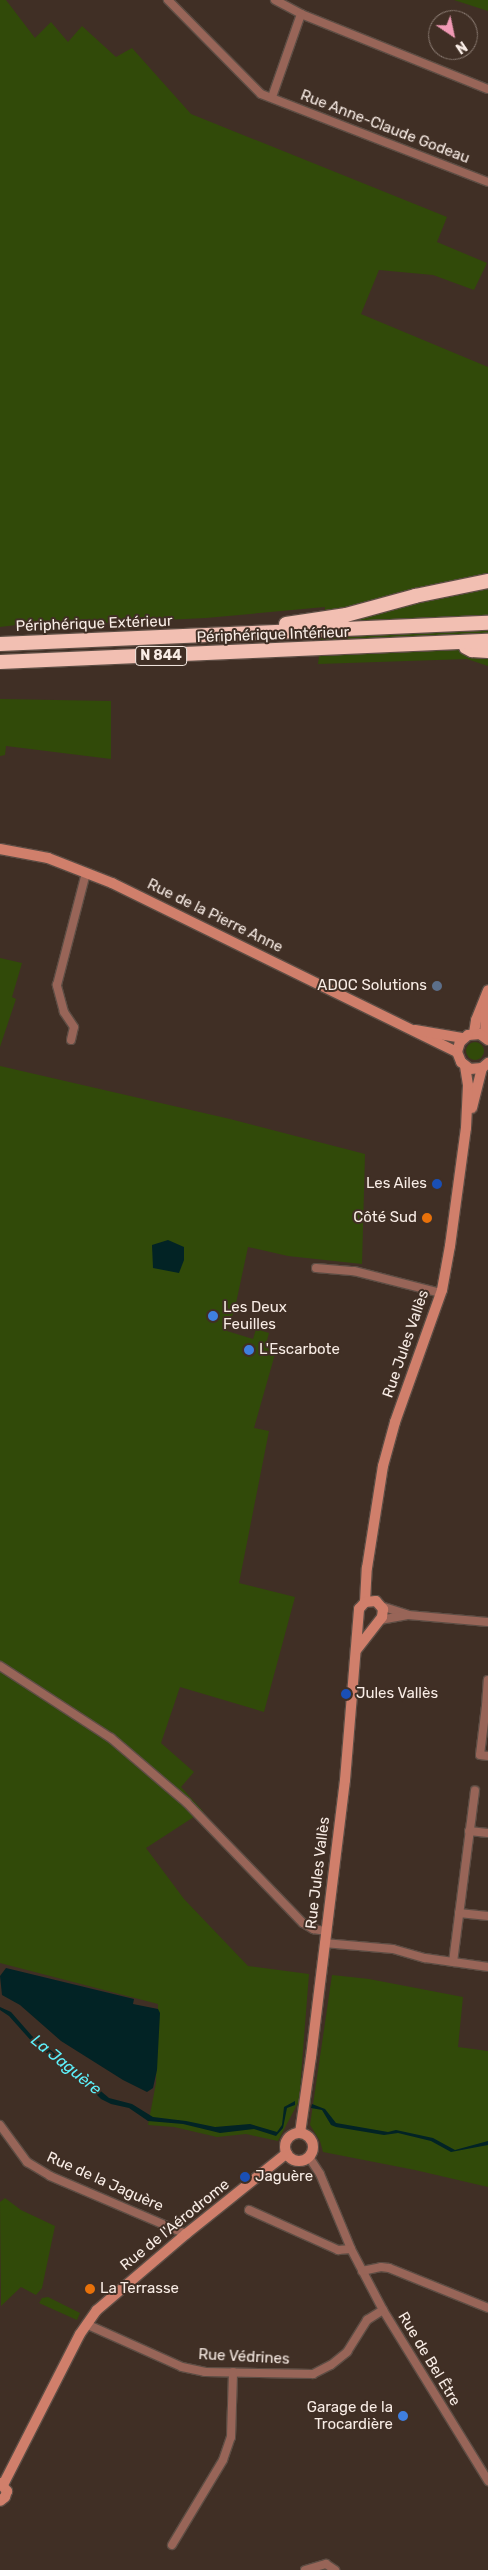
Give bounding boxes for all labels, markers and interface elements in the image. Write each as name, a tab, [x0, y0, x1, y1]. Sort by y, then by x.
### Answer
north arrow	[428, 10, 478, 60]
text: N	[452, 37, 470, 57]
street label: Rue Anne-Claude Godeau	[298, 86, 472, 168]
street label: Périphérique Extérieur	[15, 612, 173, 636]
street label: Périphérique Intérieur	[196, 623, 350, 647]
road number: N 844	[135, 644, 187, 668]
street label: Rue de la Pierre Anne	[144, 875, 286, 957]
place label: ADOC Solutions	[317, 977, 427, 995]
marker: ADOC Solutions	[431, 980, 443, 992]
place label: Les Ailes	[366, 1175, 427, 1193]
marker: Les Ailes	[431, 1178, 443, 1190]
place label: Côté Sud	[353, 1209, 417, 1227]
marker: Côté Sud	[421, 1212, 433, 1224]
street label: Rue Jules Vallès	[379, 1287, 433, 1401]
place label: Les Deux Feuilles	[223, 1298, 287, 1333]
marker: Les Deux Feuilles	[207, 1310, 219, 1322]
place label: L'Escarbote	[259, 1341, 340, 1359]
marker: L'Escarbote	[243, 1344, 255, 1356]
place label: Jules Vallès	[356, 1685, 438, 1703]
marker: Jules Vallès	[340, 1688, 352, 1700]
street label: Rue Jules Vallès	[302, 1816, 334, 1930]
water label: La Jaguère	[27, 2031, 105, 2099]
street label: Rue de la Jaguère	[44, 2148, 166, 2216]
place label: Jaguère	[255, 2168, 313, 2186]
marker: Jaguère	[239, 2171, 251, 2183]
street label: Rue de l'Aérodrome	[117, 2175, 233, 2275]
place label: La Terrasse	[100, 2280, 179, 2298]
marker: La Terrasse	[84, 2283, 96, 2295]
street label: Rue de Bel Être	[394, 2309, 464, 2409]
street label: Rue Védrines	[198, 2346, 290, 2368]
place label: Garage de la Trocardière	[307, 2398, 393, 2433]
marker: Garage de la Trocardière	[397, 2410, 409, 2422]

